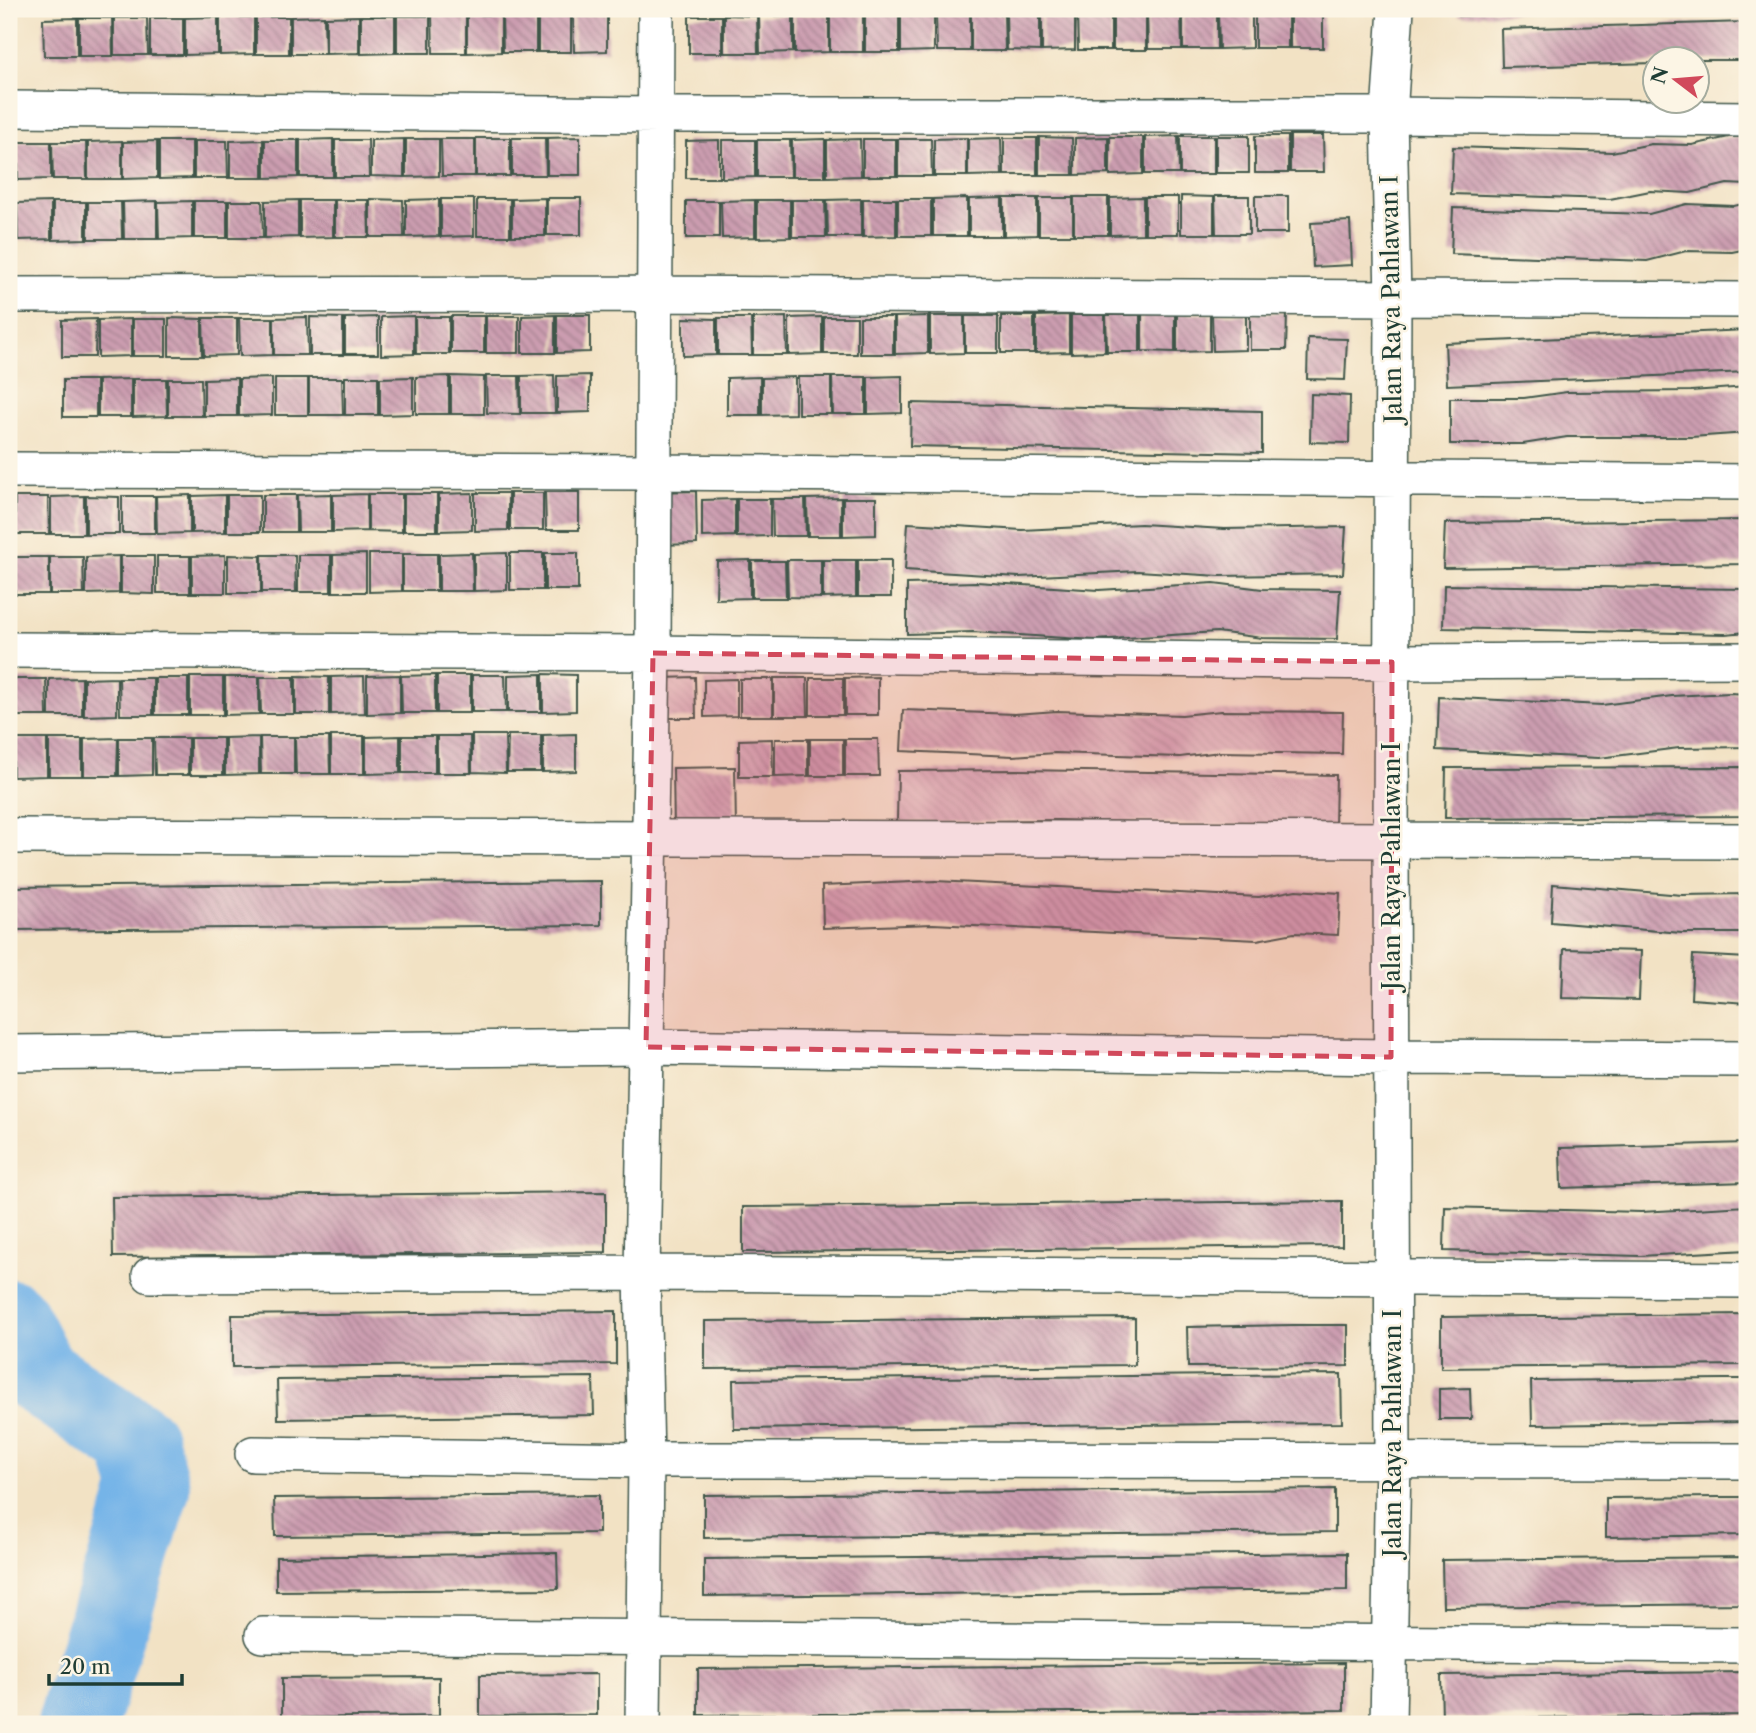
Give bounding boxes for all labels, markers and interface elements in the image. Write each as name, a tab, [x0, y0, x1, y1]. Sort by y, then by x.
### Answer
north arrow	[1640, 46, 1710, 116]
text: N	[1647, 64, 1673, 87]
street label: Jalan Raya Pahlawan I	[1374, 175, 1408, 427]
street label: Jalan Raya Pahlawan I	[1377, 742, 1406, 994]
street label: Jalan Raya Pahlawan I	[1378, 1309, 1407, 1561]
scale bar	[49, 1642, 182, 1686]
text: 20 m	[60, 1654, 111, 1679]

